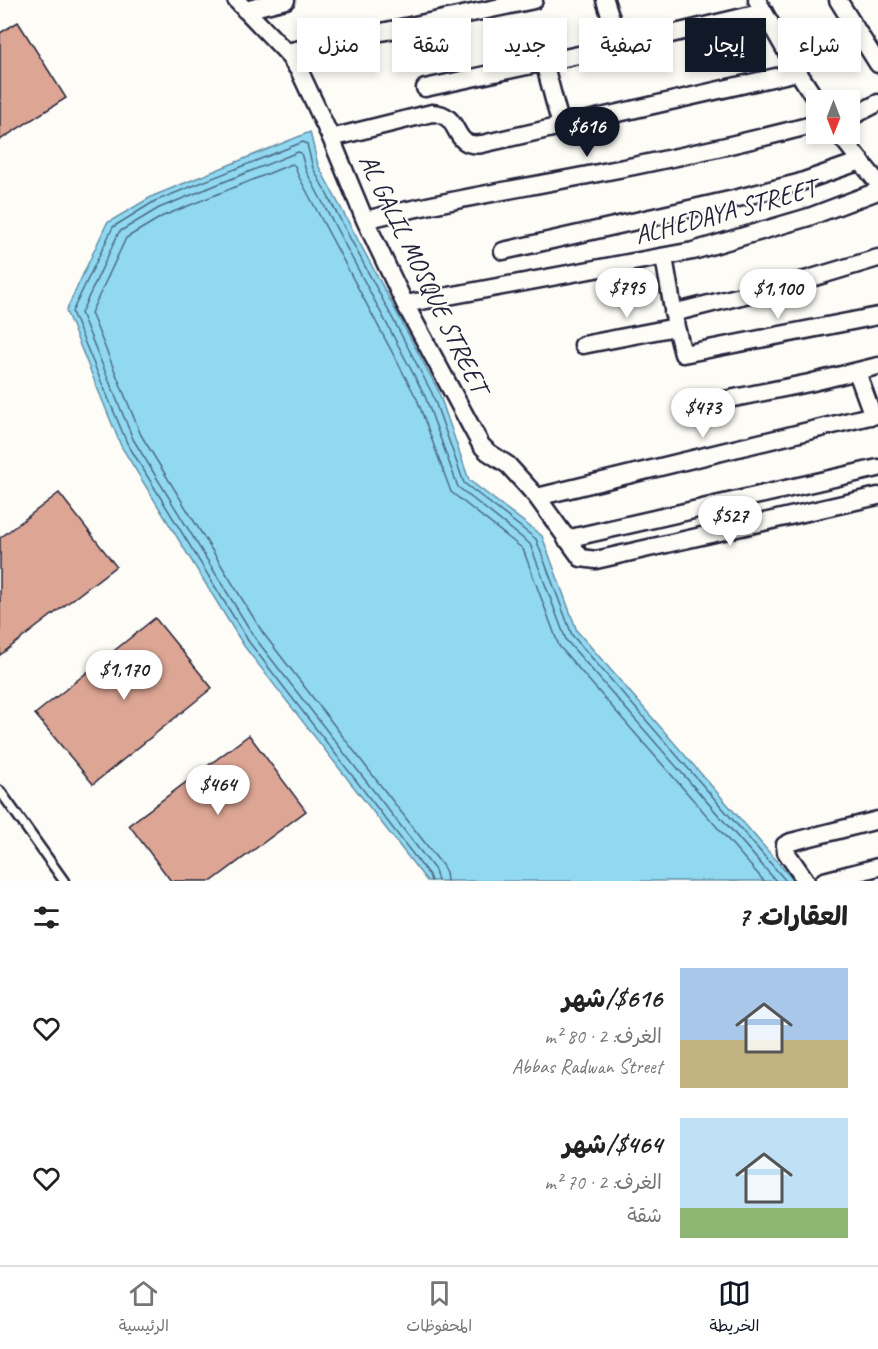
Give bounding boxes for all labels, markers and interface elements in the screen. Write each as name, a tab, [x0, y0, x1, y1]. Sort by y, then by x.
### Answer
chip: منزل	[297, 18, 380, 72]
chip: شقة	[392, 18, 471, 72]
chip: جديد	[483, 18, 567, 72]
chip: تصفية	[579, 18, 673, 72]
chip: إيجار	[685, 18, 766, 72]
chip: شراء	[778, 18, 861, 72]
north arrow	[806, 90, 860, 144]
map controls	[806, 90, 860, 144]
pin: $616	[551, 107, 623, 158]
text: $616	[569, 114, 605, 139]
street label: AL GALIL MOSQUE STREET	[351, 149, 498, 403]
street label: ALHEDAYA STREET	[631, 170, 825, 252]
pin: $795	[591, 268, 663, 319]
pin: $1,100	[729, 269, 827, 320]
text: $795	[609, 275, 645, 300]
text: $1,100	[754, 276, 802, 301]
pin: $473	[667, 388, 739, 439]
text: $473	[685, 395, 721, 420]
pin: $527	[694, 496, 766, 547]
text: $527	[712, 503, 748, 528]
pin: $1,170	[75, 650, 173, 701]
text: $1,170	[100, 657, 148, 682]
pin: $464	[182, 765, 254, 816]
text: $464	[200, 772, 236, 797]
text: العقارات: 7	[738, 900, 848, 933]
icon: filters	[30, 901, 63, 934]
text: $616/شهر	[562, 982, 662, 1015]
icon: home	[728, 992, 800, 1064]
icon: heart	[30, 1012, 63, 1045]
text: الغرف: 2 · 80 m²	[544, 1024, 662, 1049]
text: Abbas Radwan Street	[512, 1054, 662, 1079]
text: $464/شهر	[563, 1128, 662, 1161]
icon: home	[728, 1142, 800, 1214]
icon: heart	[30, 1162, 63, 1195]
text: الغرف: 2 · 70 m²	[544, 1170, 662, 1195]
text: شقة	[627, 1203, 662, 1228]
tab: الرئيسية	[119, 1277, 169, 1340]
tab: المحفوظات	[406, 1277, 472, 1340]
tab: الخريطة	[709, 1277, 759, 1340]

